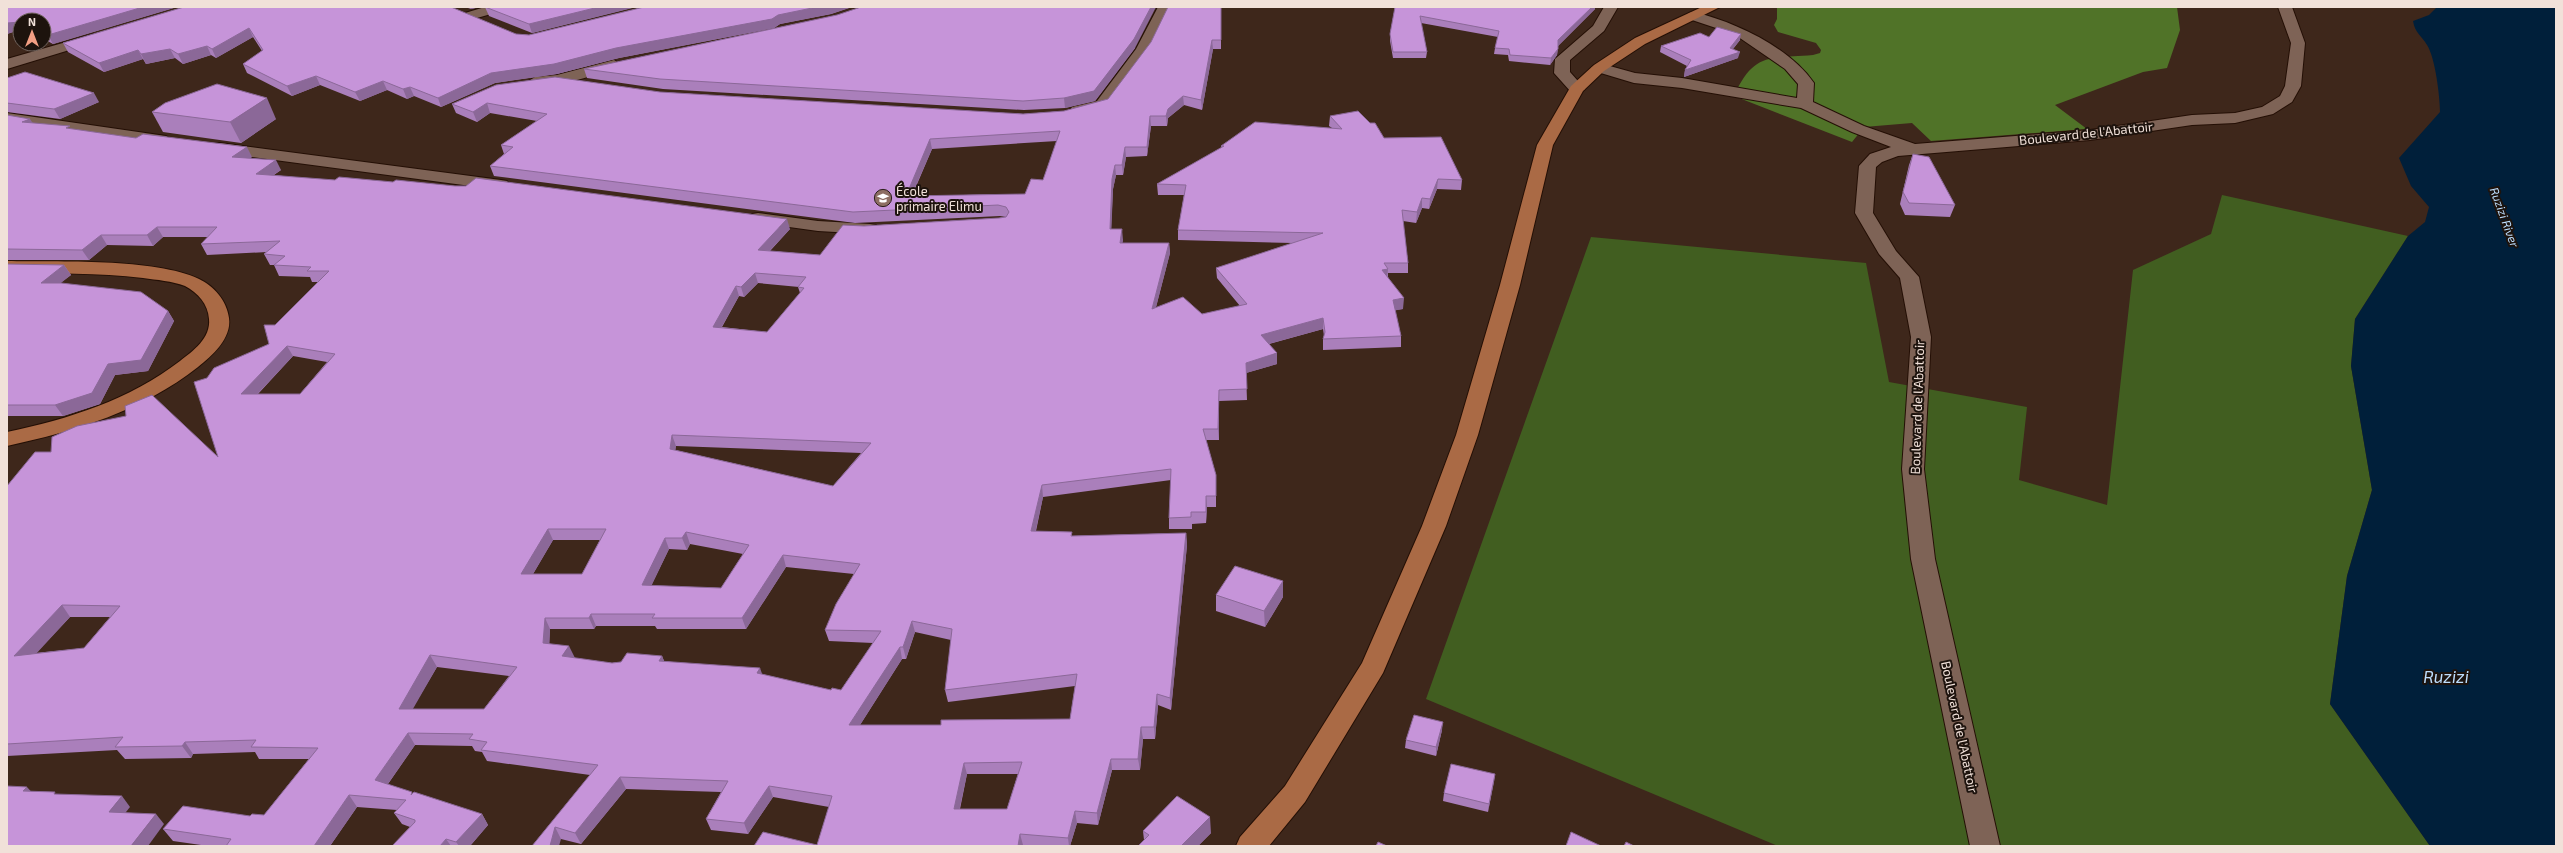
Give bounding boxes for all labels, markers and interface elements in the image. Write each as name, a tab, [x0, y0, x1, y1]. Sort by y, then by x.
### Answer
north arrow	[12, 12, 52, 52]
text: N	[28, 15, 36, 28]
street label: Boulevard de l'Abattoir	[2018, 118, 2154, 148]
place label: École primaire Elimu	[896, 182, 982, 214]
water label: Ruzizi River	[2488, 185, 2522, 249]
school or university icon: École primaire Elimu	[873, 188, 893, 208]
street label: Boulevard de l'Abattoir	[1907, 339, 1927, 475]
street label: Boulevard de l'Abattoir	[1938, 660, 1982, 794]
water label: Ruzizi	[2423, 666, 2469, 686]

